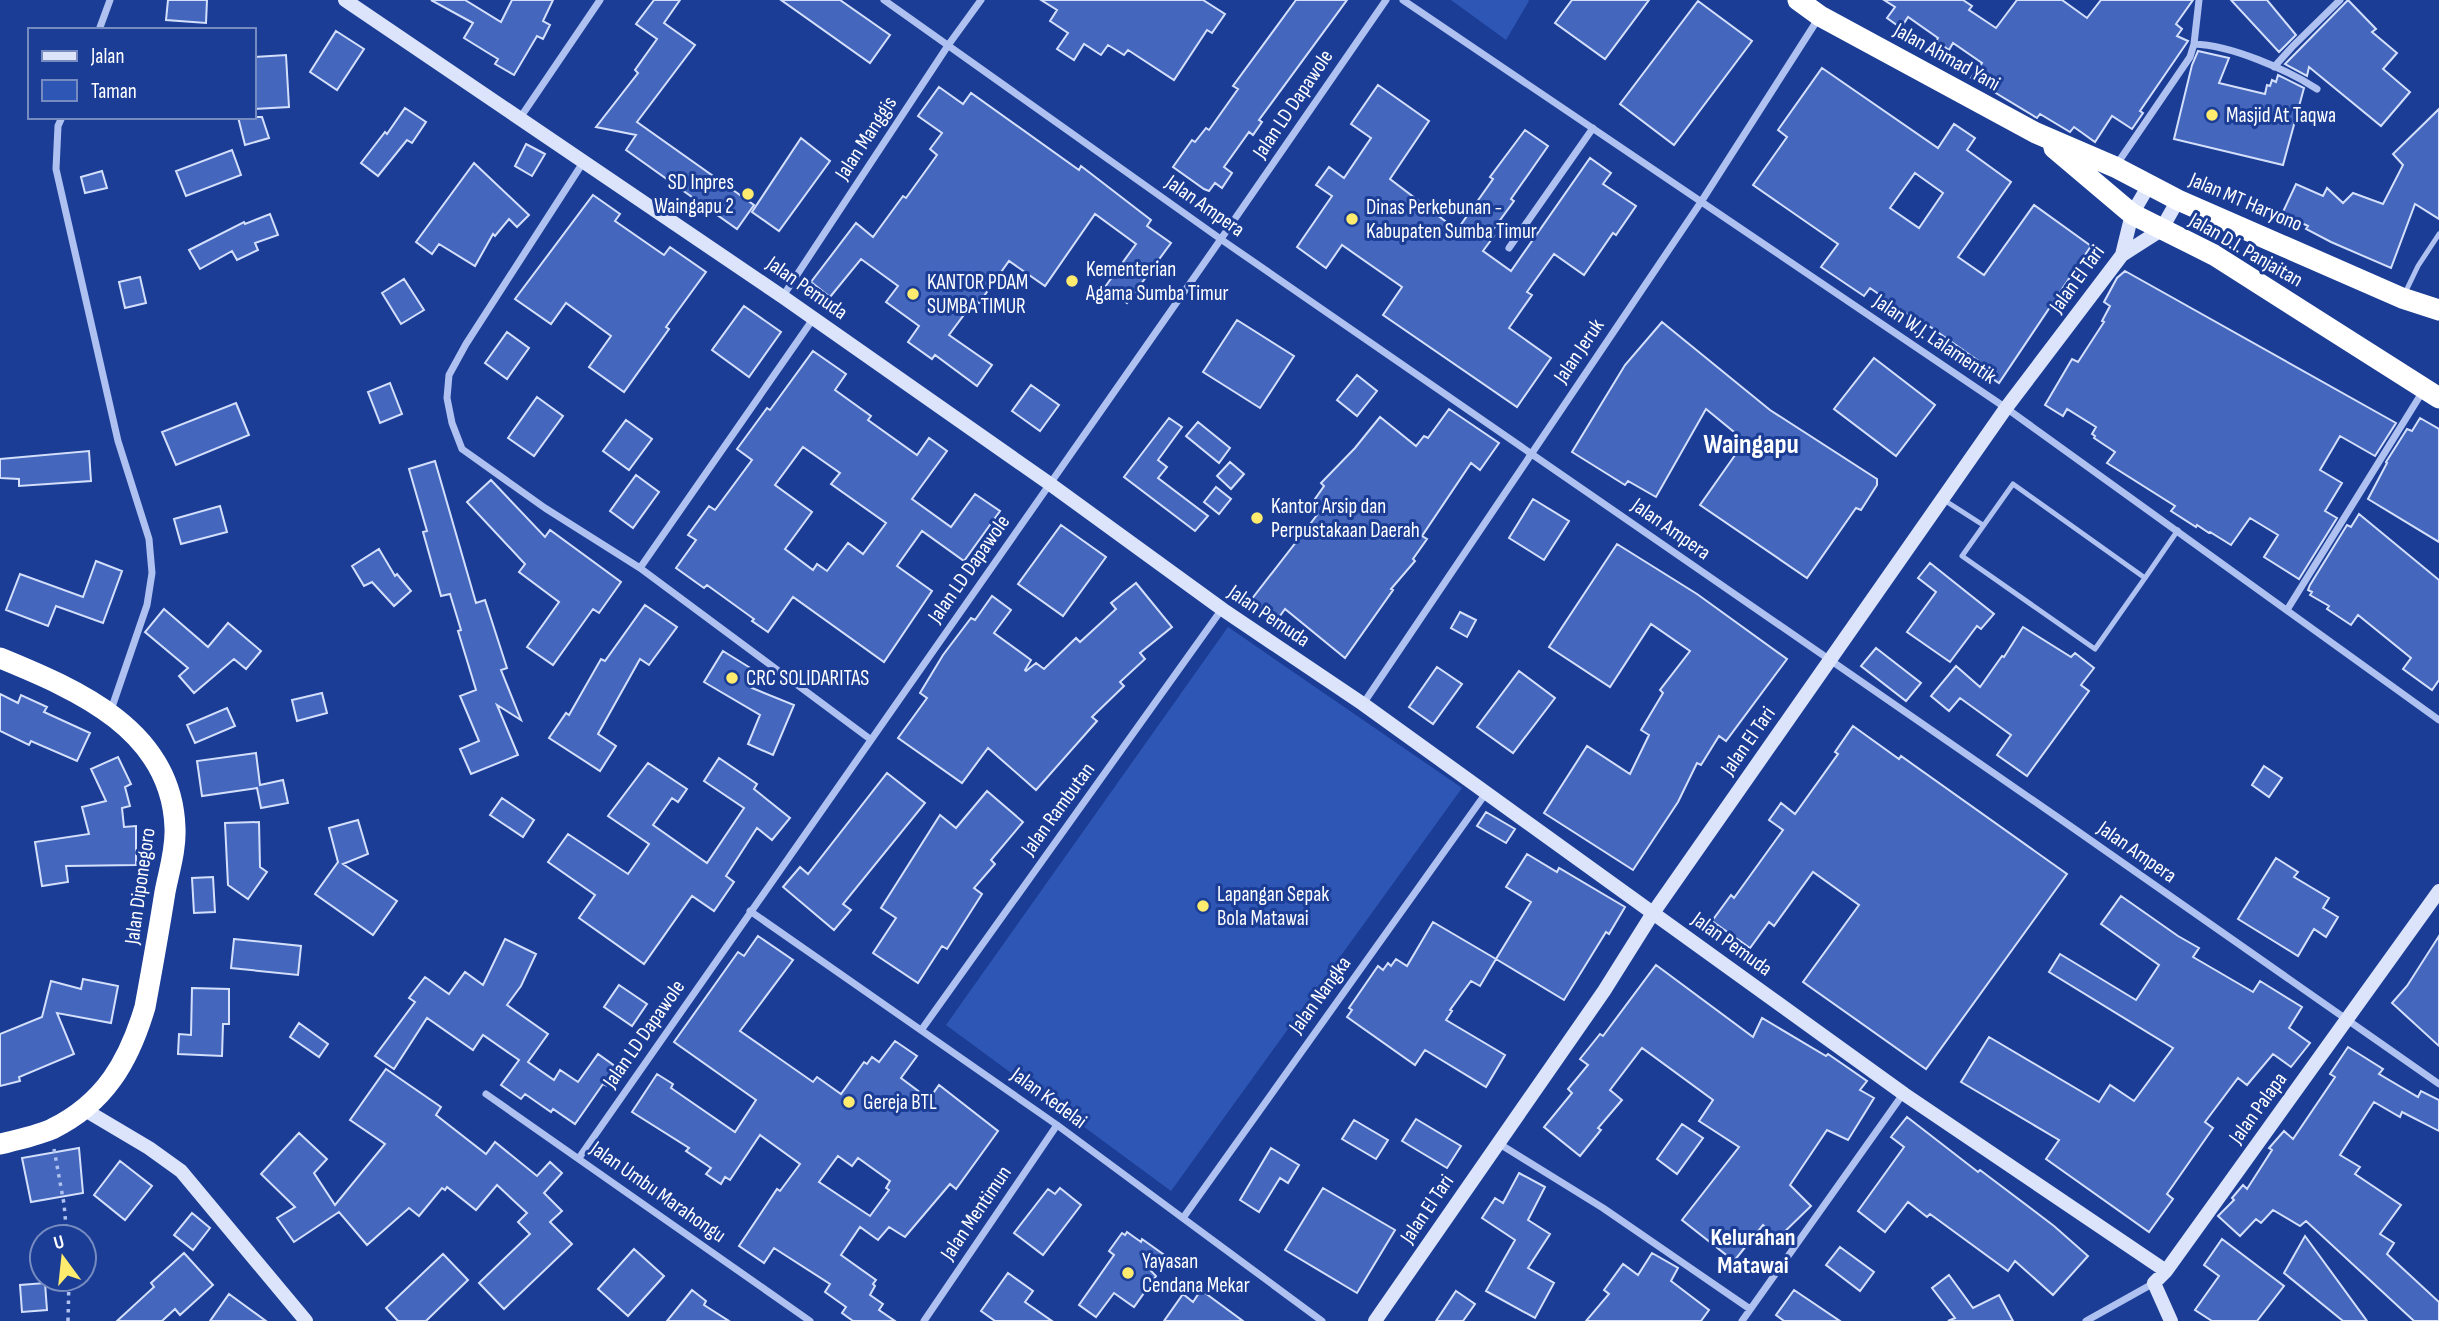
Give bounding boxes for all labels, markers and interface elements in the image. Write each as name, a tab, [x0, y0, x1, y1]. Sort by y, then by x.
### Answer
street label: Jalan Ahmad Yani	[1889, 17, 2004, 96]
legend	[28, 28, 256, 119]
text: Jalan	[90, 44, 124, 69]
street label: Jalan LD Dapawole	[1247, 45, 1339, 164]
text: Taman	[91, 79, 137, 104]
street label: Jalan Manggis	[829, 92, 902, 185]
place label: Masjid At Taqwa	[2226, 103, 2336, 128]
marker: Masjid At Taqwa	[2204, 107, 2220, 123]
street label: Jalan MT Haryono	[2185, 167, 2306, 237]
street label: Jalan Ampera	[1160, 169, 1249, 242]
place label: SD Inpres Waingapu 2	[654, 170, 734, 219]
marker: SD Inpres Waingapu 2	[740, 186, 756, 202]
place label: Dinas Perkebunan - Kabupaten Sumba Timur	[1366, 195, 1537, 244]
street label: Jalan D.I. Panjaitan	[2184, 207, 2307, 293]
marker: Dinas Perkebunan - Kabupaten Sumba Timur	[1344, 211, 1360, 227]
street label: Jalan El Tari	[2043, 240, 2110, 319]
street label: Jalan Pemuda	[761, 250, 852, 325]
place label: Kementerian Agama Sumba Timur	[1085, 257, 1228, 306]
place label: KANTOR PDAM SUMBA TIMUR	[927, 270, 1028, 319]
marker: Kementerian Agama Sumba Timur	[1064, 273, 1080, 289]
marker: KANTOR PDAM SUMBA TIMUR	[905, 286, 921, 302]
street label: Jalan W.J. Lalamentik	[1868, 288, 2001, 389]
street label: Jalan Jeruk	[1548, 314, 1610, 389]
district label: Waingapu	[1703, 428, 1799, 461]
street label: Jalan Ampera	[1626, 492, 1715, 565]
place label: Kantor Arsip dan Perpustakaan Daerah	[1271, 494, 1420, 543]
street label: Jalan LD Dapawole	[922, 510, 1015, 629]
marker: Kantor Arsip dan Perpustakaan Daerah	[1249, 510, 1265, 526]
street label: Jalan Pemuda	[1223, 579, 1315, 652]
place label: CRC SOLIDARITAS	[746, 666, 869, 691]
marker: CRC SOLIDARITAS	[724, 670, 740, 686]
street label: Jalan El Tari	[1715, 702, 1781, 781]
street label: Jalan Rambutan	[1015, 758, 1100, 861]
street label: Jalan Ampera	[2092, 815, 2181, 888]
street label: Jalan Diponegoro	[119, 826, 161, 947]
place label: Lapangan Sepak Bola Matawai	[1217, 882, 1329, 931]
marker: Lapangan Sepak Bola Matawai	[1195, 898, 1211, 914]
street label: Jalan Pemuda	[1686, 906, 1777, 981]
street label: Jalan Nangka	[1283, 952, 1356, 1039]
street label: Jalan LD Dapawole	[597, 975, 690, 1094]
street label: Jalan Kedelai	[1005, 1062, 1092, 1134]
street label: Jalan Palapa	[2223, 1067, 2292, 1149]
place label: Gereja BTL	[863, 1090, 937, 1115]
marker: Gereja BTL	[841, 1094, 857, 1110]
street label: Jalan Umbu Marahongu	[585, 1135, 731, 1248]
street label: Jalan Mentimun	[935, 1161, 1017, 1266]
street label: Jalan El Tari	[1394, 1170, 1459, 1249]
north arrow	[28, 1223, 98, 1293]
district label: Kelurahan Matawai	[1710, 1223, 1796, 1280]
text: U	[51, 1231, 67, 1255]
place label: Yayasan Cendana Mekar	[1142, 1249, 1250, 1298]
marker: Yayasan Cendana Mekar	[1120, 1265, 1136, 1281]

